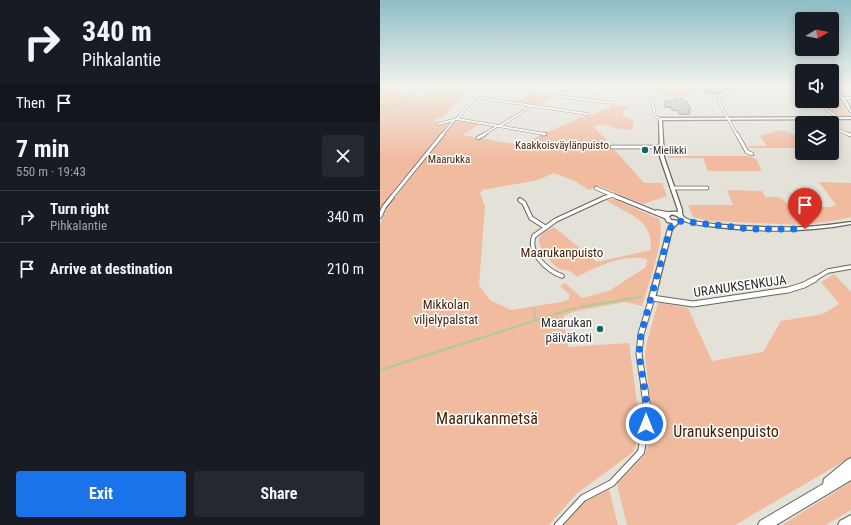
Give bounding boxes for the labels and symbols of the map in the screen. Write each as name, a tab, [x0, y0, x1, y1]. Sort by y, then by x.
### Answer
north arrow	[795, 12, 839, 56]
park label: Kaakkoisväylänpuisto	[515, 139, 609, 152]
place label: Mielikki	[653, 144, 686, 157]
marker: Mielikki	[640, 145, 650, 155]
park label: Maarukka	[428, 153, 470, 166]
pin	[788, 188, 822, 229]
park label: Maarukanpuisto	[521, 245, 603, 260]
street label: URANUKSENKUJA	[693, 272, 788, 300]
park label: Mikkolan viljelypalstat	[414, 297, 478, 327]
place label: Maarukan päiväkoti	[541, 315, 592, 345]
marker: Maarukan päiväkoti	[595, 324, 605, 334]
position arrow	[625, 403, 667, 445]
park label: Maarukanmetsä	[436, 409, 538, 428]
park label: Uranuksenpuisto	[673, 422, 779, 441]

